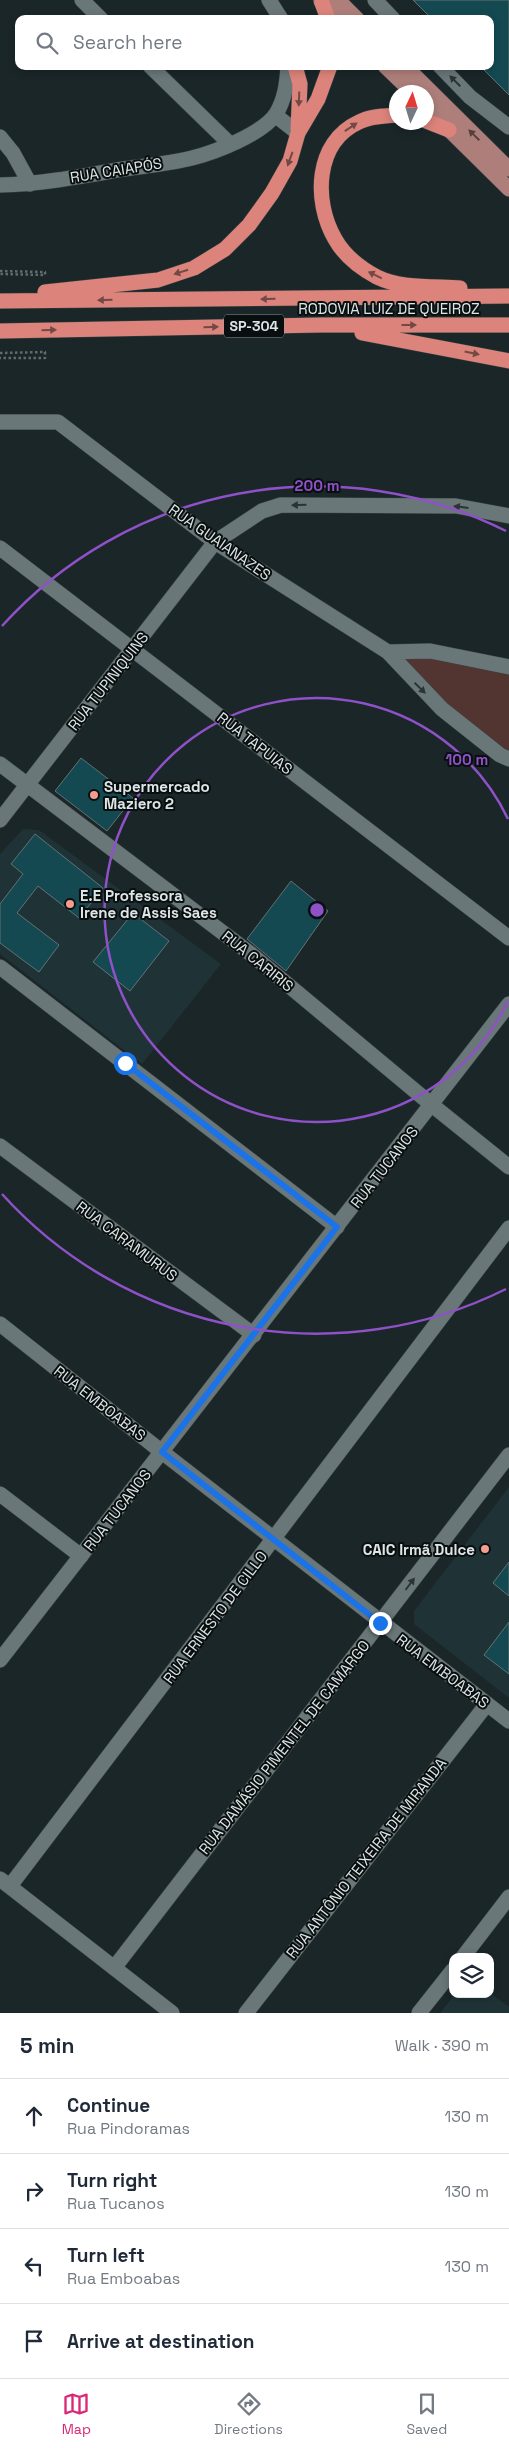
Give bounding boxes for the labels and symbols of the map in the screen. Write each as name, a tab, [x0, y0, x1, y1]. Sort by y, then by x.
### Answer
one-way arrow	[449, 76, 461, 88]
north arrow	[389, 85, 434, 130]
one-way arrow	[295, 92, 303, 108]
one-way arrow	[344, 122, 358, 132]
one-way arrow	[469, 129, 481, 141]
one-way arrow	[286, 151, 293, 166]
street label: RUA CAIAPÓS	[69, 153, 163, 187]
one-way arrow	[173, 269, 188, 276]
one-way arrow	[367, 271, 382, 279]
one-way arrow	[260, 295, 276, 303]
one-way arrow	[97, 296, 113, 304]
street label: RODOVIA LUIZ DE QUEIROZ	[298, 299, 480, 318]
road number: SP-304	[224, 314, 284, 338]
one-way arrow	[401, 321, 417, 329]
one-way arrow	[203, 323, 219, 331]
one-way arrow	[41, 326, 57, 334]
one-way arrow	[464, 350, 480, 358]
text: 200 m	[295, 476, 339, 495]
street label: RUA GUAIANAZES	[165, 500, 275, 584]
one-way arrow	[291, 501, 307, 509]
one-way arrow	[453, 503, 469, 511]
street label: RUA TUPINIQUINS	[64, 628, 152, 734]
one-way arrow	[414, 682, 426, 694]
street label: RUA TAPUIAS	[214, 708, 296, 778]
text: 100 m	[446, 750, 488, 769]
place label: Supermercado Maziero 2	[104, 777, 210, 813]
marker: Supermercado Maziero 2	[88, 789, 100, 801]
place label: E.E Professora Irene de Assis Saes	[80, 886, 217, 922]
marker: E.E Professora Irene de Assis Saes	[64, 898, 76, 910]
centre of rings	[308, 901, 326, 919]
street label: RUA CARIRIS	[218, 926, 298, 996]
route start	[114, 1052, 137, 1075]
street label: RUA TUCANOS	[346, 1122, 422, 1212]
street label: RUA CARAMURUS	[73, 1197, 181, 1285]
street label: RUA EMBOABAS	[50, 1361, 150, 1445]
street label: RUA TUCANOS	[79, 1465, 155, 1555]
place label: CAIC Irmã Dulce	[363, 1540, 475, 1559]
marker: CAIC Irmã Dulce	[479, 1543, 491, 1555]
street label: RUA ERNESTO DE CILLO	[159, 1547, 271, 1687]
one-way arrow	[405, 1577, 415, 1591]
route end	[369, 1612, 392, 1635]
street label: RUA EMBOABAS	[393, 1630, 493, 1712]
street label: RUA DAMÁSIO PIMENTEL DE CAMARGO	[194, 1636, 374, 1858]
street label: RUA ANTÔNIO TEIXEIRA DE MIRANDA	[282, 1754, 451, 1962]

